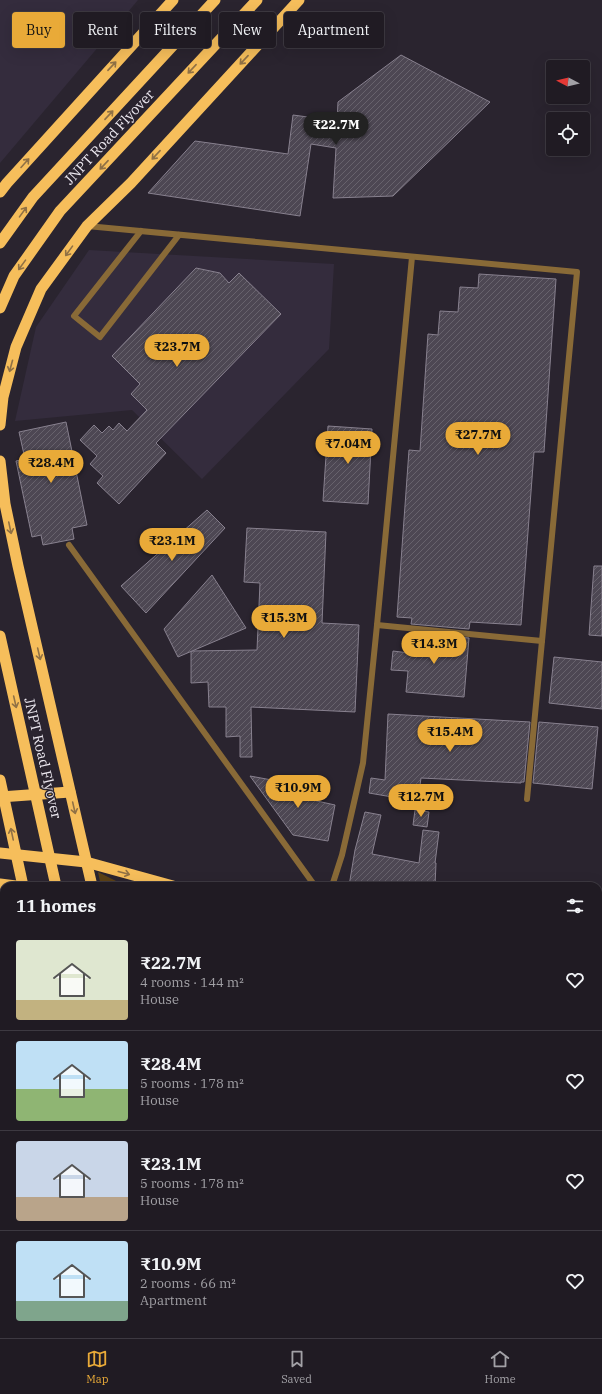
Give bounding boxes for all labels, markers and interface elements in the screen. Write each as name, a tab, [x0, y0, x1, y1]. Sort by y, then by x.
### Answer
chip: Buy	[12, 12, 65, 48]
chip: Rent	[73, 12, 132, 48]
chip: Filters	[140, 12, 211, 48]
chip: New	[219, 12, 276, 48]
chip: Apartment	[284, 12, 384, 48]
one-way arrow	[240, 54, 249, 64]
north arrow	[546, 60, 590, 104]
map controls	[546, 60, 590, 156]
one-way arrow	[108, 61, 117, 71]
one-way arrow	[188, 64, 197, 75]
street label: JNPT Road Flyover	[60, 85, 158, 189]
one-way arrow	[105, 109, 114, 120]
pin: ₹22.7M	[303, 112, 369, 146]
button: locate	[546, 112, 590, 156]
text: ₹22.7M	[312, 116, 360, 133]
one-way arrow	[151, 150, 161, 160]
one-way arrow	[20, 158, 29, 168]
one-way arrow	[100, 159, 109, 169]
one-way arrow	[19, 206, 27, 217]
one-way arrow	[65, 246, 73, 257]
one-way arrow	[18, 259, 26, 270]
pin: ₹23.7M	[144, 334, 210, 368]
text: ₹23.7M	[153, 338, 201, 355]
one-way arrow	[6, 360, 14, 373]
pin: ₹27.7M	[445, 422, 511, 456]
text: ₹27.7M	[454, 426, 502, 443]
pin: ₹7.04M	[315, 431, 381, 465]
text: ₹7.04M	[324, 435, 372, 452]
pin: ₹28.4M	[18, 450, 84, 484]
text: ₹28.4M	[27, 454, 75, 471]
one-way arrow	[6, 521, 14, 534]
pin: ₹23.1M	[139, 528, 205, 562]
text: ₹23.1M	[148, 532, 196, 549]
pin: ₹15.3M	[251, 605, 317, 639]
text: ₹15.3M	[260, 609, 308, 626]
pin: ₹14.3M	[401, 631, 467, 665]
text: ₹14.3M	[410, 635, 458, 652]
one-way arrow	[35, 648, 43, 661]
one-way arrow	[11, 695, 19, 708]
street label: JNPT Road Flyover	[20, 695, 66, 821]
pin: ₹15.4M	[417, 719, 483, 753]
text: ₹15.4M	[426, 723, 474, 740]
pin: ₹10.9M	[265, 775, 331, 809]
text: ₹10.9M	[274, 779, 322, 796]
pin: ₹12.7M	[388, 784, 454, 818]
text: ₹12.7M	[397, 788, 445, 805]
one-way arrow	[71, 802, 79, 815]
one-way arrow	[8, 828, 16, 841]
one-way arrow	[117, 869, 130, 877]
text: 11 homes	[16, 895, 96, 917]
icon: filters	[564, 895, 586, 917]
text: ₹22.7M	[140, 952, 202, 974]
icon: home	[48, 956, 96, 1004]
icon: heart	[564, 969, 586, 991]
text: 4 rooms · 144 m²	[140, 974, 244, 991]
text: House	[140, 991, 179, 1008]
text: ₹28.4M	[140, 1053, 202, 1075]
icon: home	[48, 1057, 96, 1105]
icon: heart	[564, 1070, 586, 1092]
text: 5 rooms · 178 m²	[140, 1075, 244, 1092]
text: House	[140, 1092, 179, 1109]
text: ₹23.1M	[140, 1153, 202, 1175]
icon: home	[48, 1157, 96, 1205]
icon: heart	[564, 1170, 586, 1192]
text: 5 rooms · 178 m²	[140, 1175, 244, 1192]
text: House	[140, 1192, 179, 1209]
text: ₹10.9M	[140, 1253, 202, 1275]
icon: home	[48, 1257, 96, 1305]
icon: heart	[564, 1270, 586, 1292]
text: 2 rooms · 66 m²	[140, 1275, 236, 1292]
text: Apartment	[140, 1292, 207, 1309]
tab: Map	[86, 1348, 109, 1386]
tab: Saved	[281, 1348, 312, 1386]
tab: Home	[484, 1348, 516, 1386]

